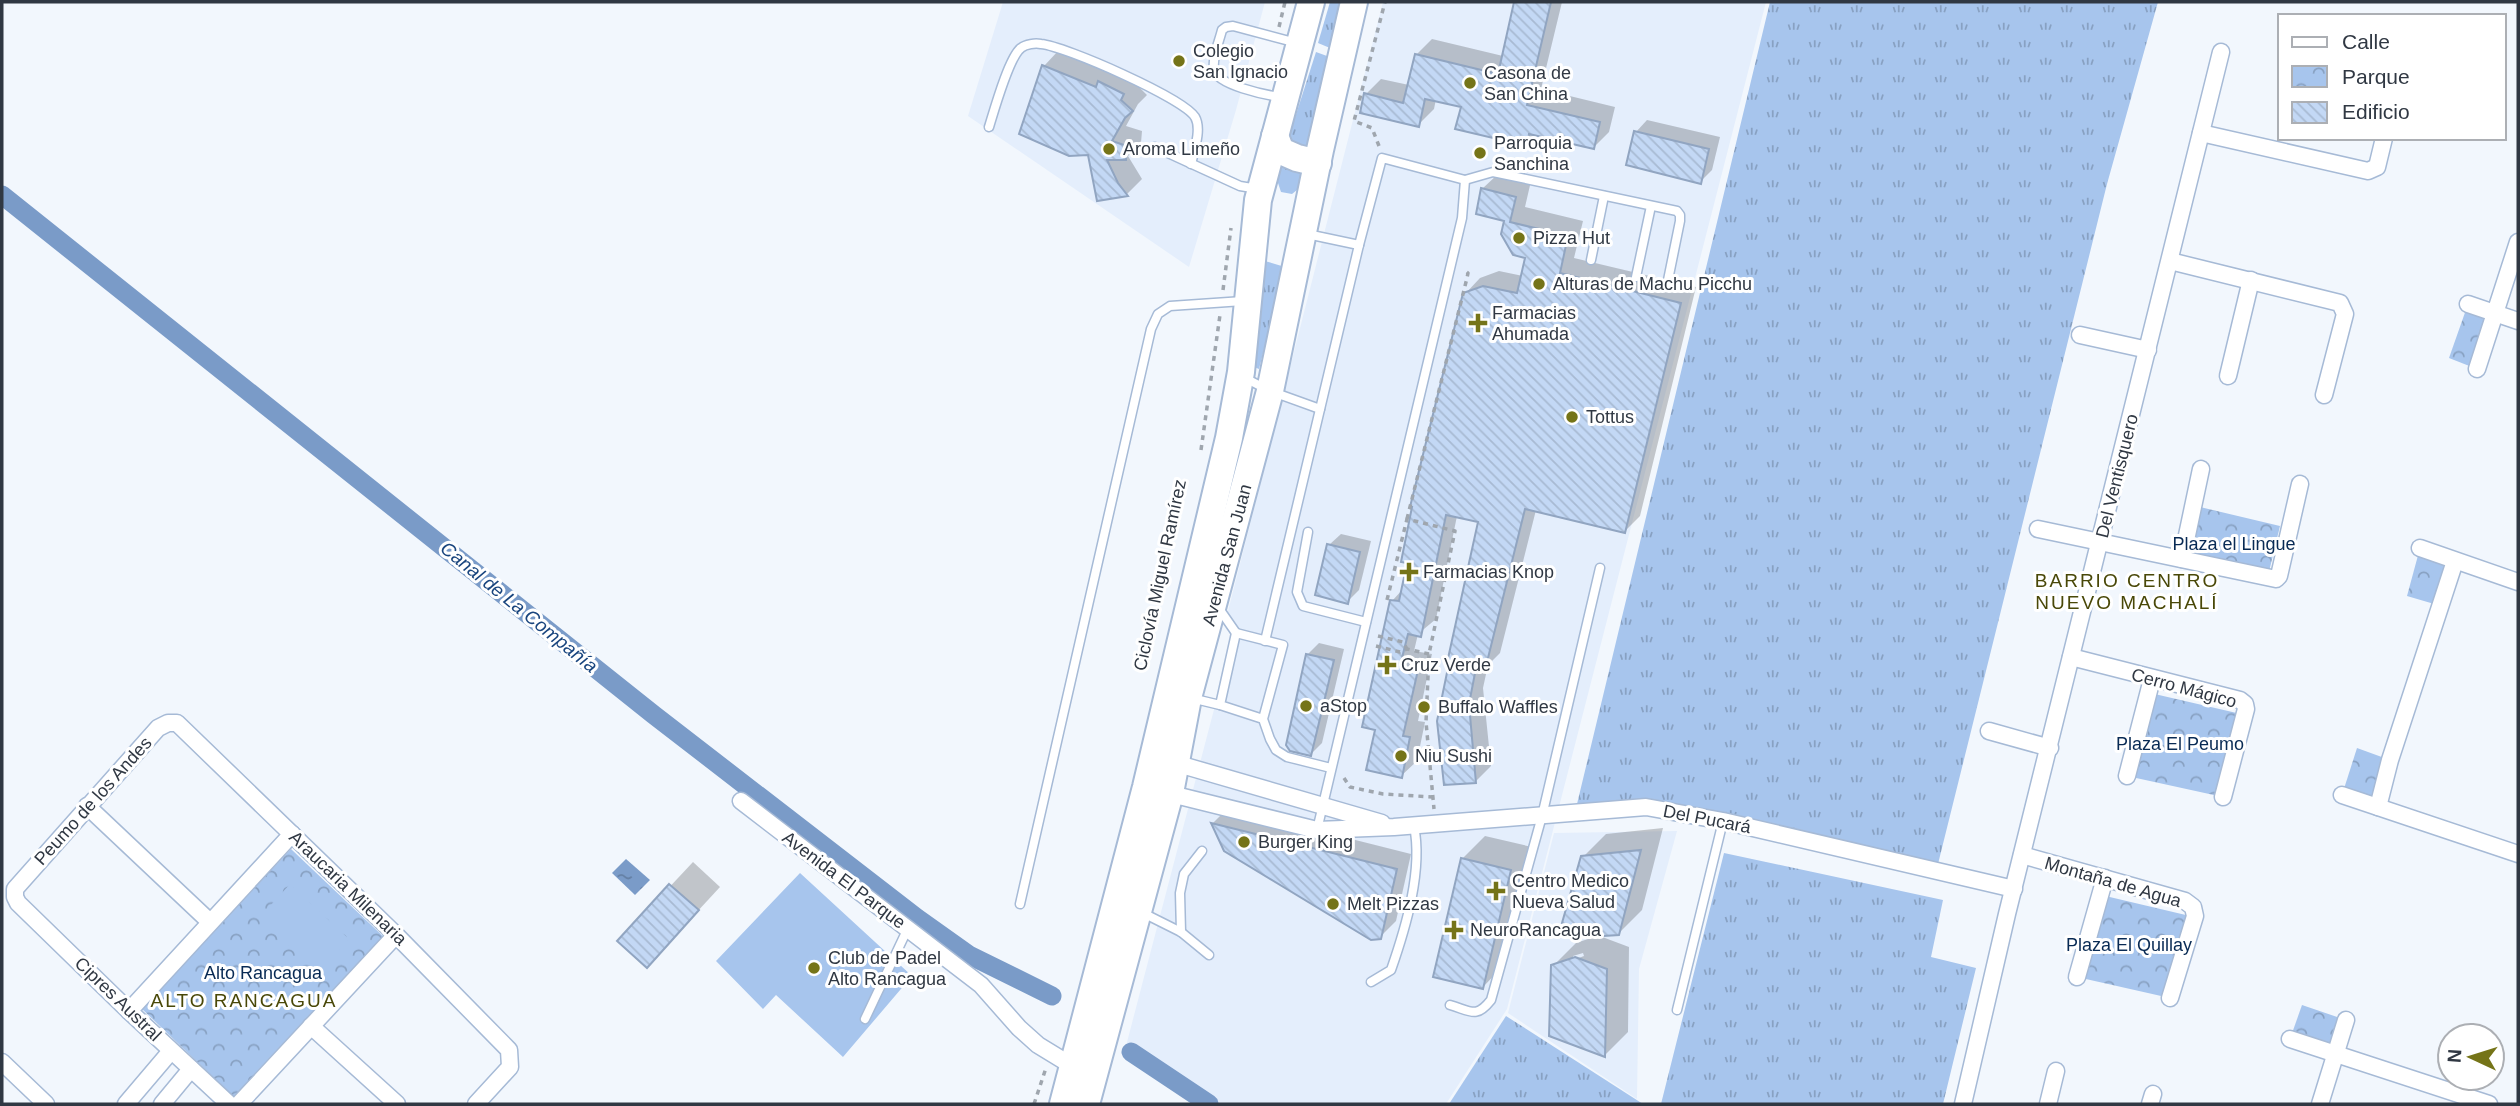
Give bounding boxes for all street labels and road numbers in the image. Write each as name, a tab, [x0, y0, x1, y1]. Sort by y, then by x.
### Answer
street label: Del Ventisquero	[2092, 412, 2142, 540]
street label: Ciclovía Miguel Ramírez	[1130, 478, 1190, 672]
street label: Avenida San Juan	[1198, 482, 1256, 628]
street label: Cerro Mágico	[2129, 664, 2239, 712]
street label: Peumo de los Andes	[30, 733, 156, 869]
street label: Del Pucará	[1661, 801, 1754, 837]
street label: Araucaria Milenaria	[285, 827, 411, 950]
street label: Avenida El Parque	[779, 827, 909, 933]
street label: Montaña de Agua	[2042, 853, 2185, 911]
street label: Cipres Austral	[71, 953, 165, 1045]

